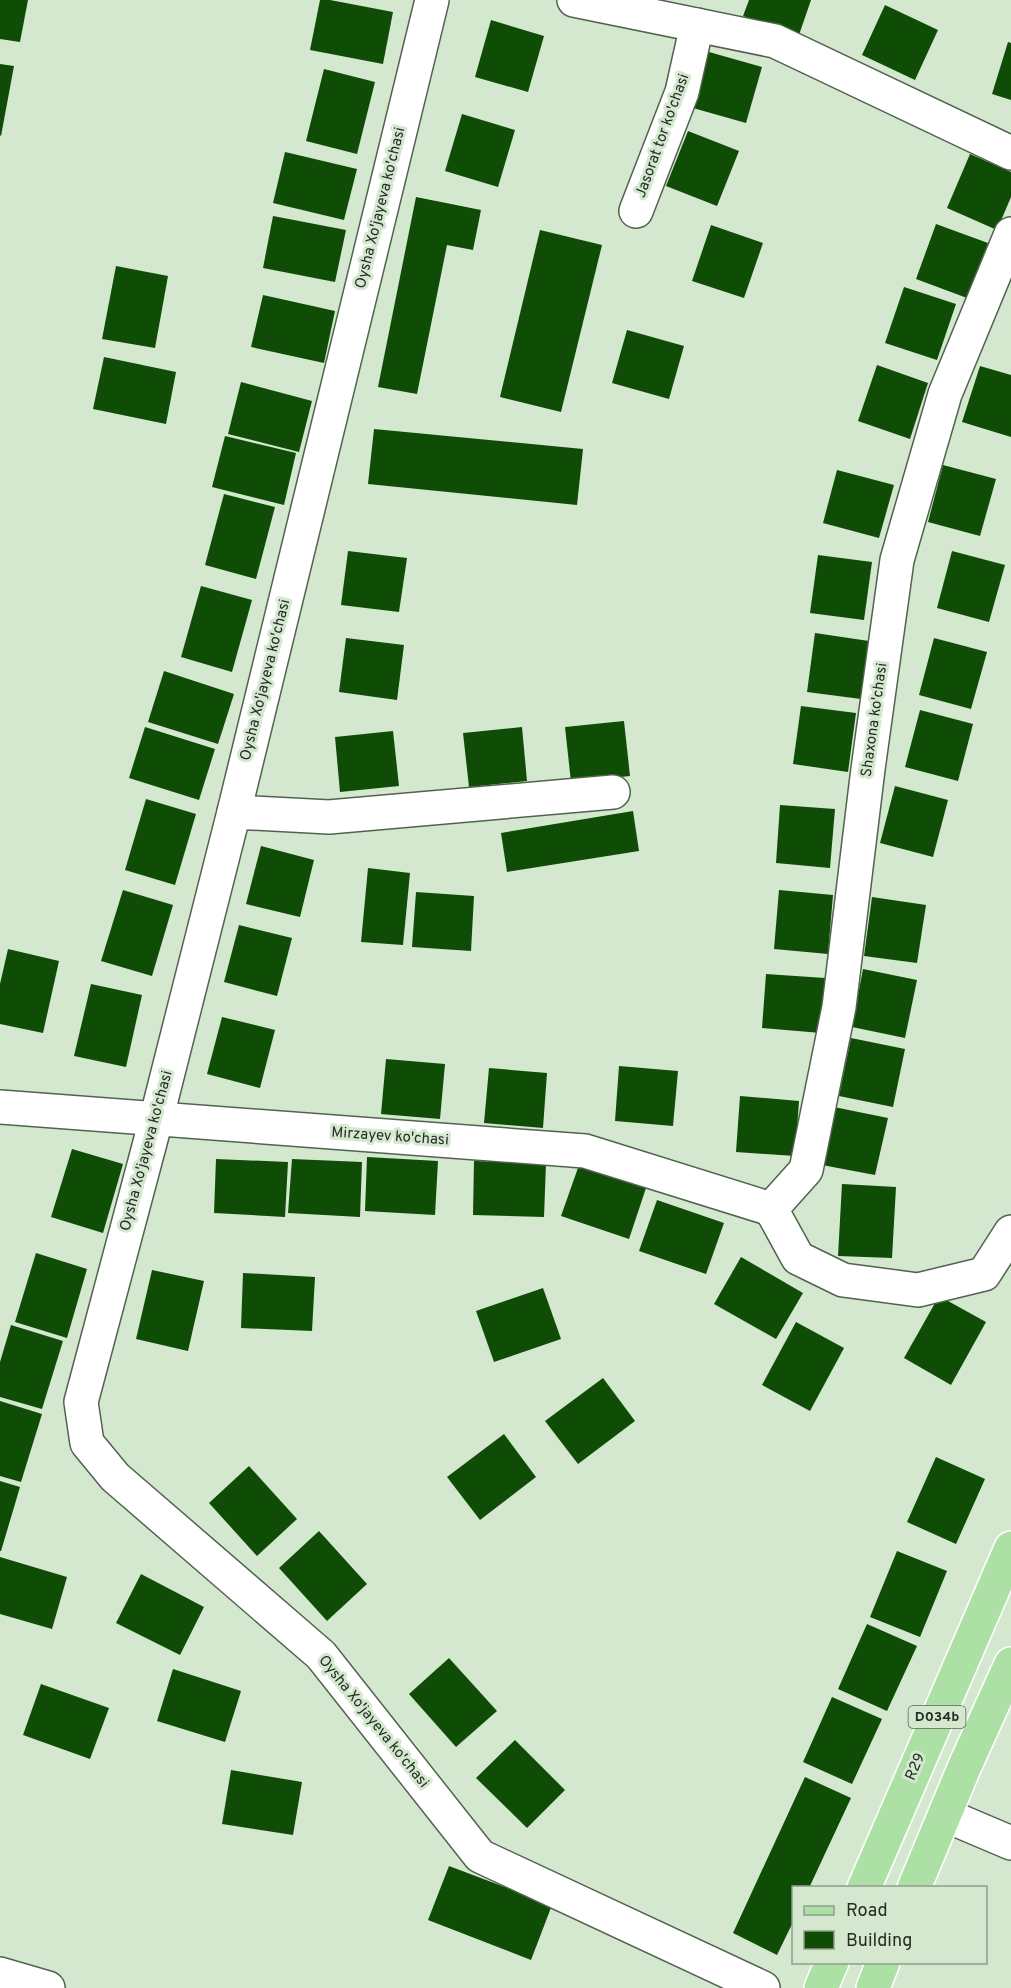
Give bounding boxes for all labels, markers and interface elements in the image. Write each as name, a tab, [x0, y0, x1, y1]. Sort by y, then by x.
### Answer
street label: Jasorat tor ko'chasi	[632, 71, 694, 201]
street label: Oysha Xo'jayeva ko'chasi	[352, 125, 410, 291]
street label: Oysha Xo'jayeva ko'chasi	[237, 597, 295, 763]
street label: Shaxona ko'chasi	[858, 662, 892, 778]
street label: Oysha Xo'jayeva ko'chasi	[116, 1069, 178, 1233]
street label: Mirzayev ko'chasi	[331, 1123, 449, 1151]
street label: Oysha Xo'jayeva ko'chasi	[314, 1652, 432, 1792]
road number: D034b	[908, 1706, 966, 1728]
street label: R29	[902, 1750, 930, 1784]
legend	[792, 1886, 987, 1964]
text: Road	[846, 1900, 888, 1923]
text: Building	[846, 1930, 912, 1953]

